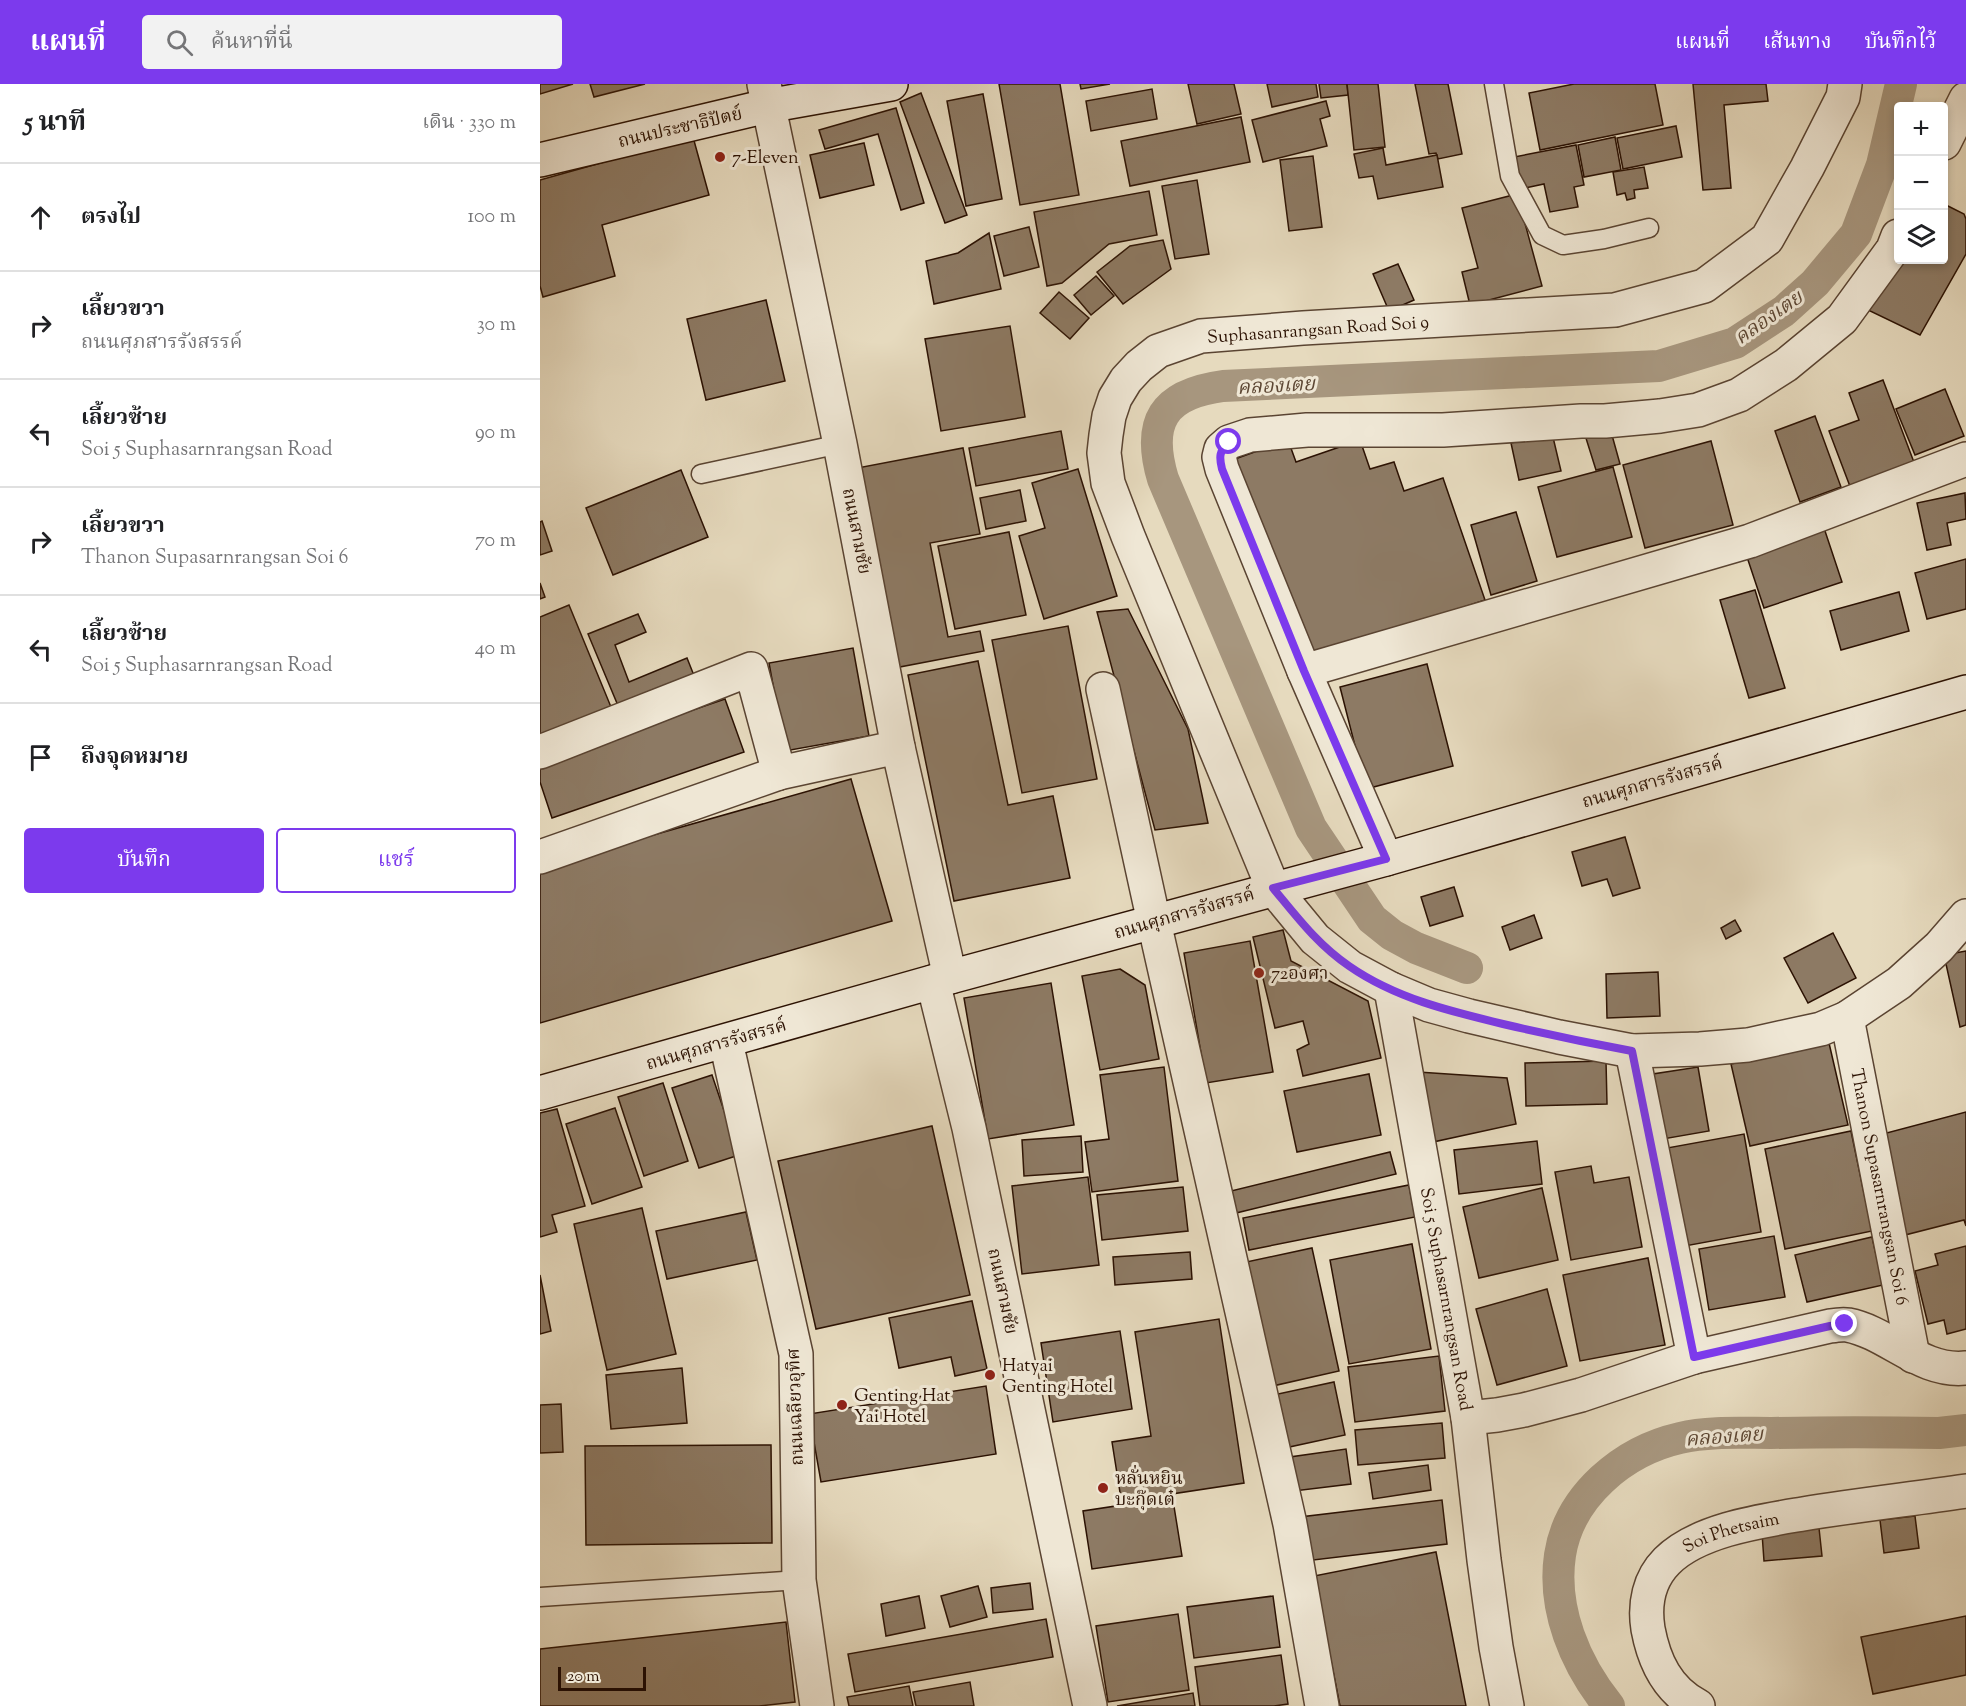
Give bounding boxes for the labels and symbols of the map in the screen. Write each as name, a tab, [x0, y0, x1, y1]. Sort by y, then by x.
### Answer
street label: ถนนประชาธิปัตย์	[616, 102, 745, 156]
place label: 7-Eleven	[732, 146, 799, 172]
marker: 7-Eleven	[713, 150, 727, 164]
water label: คลองเตย	[1729, 284, 1811, 353]
street label: Suphasanrangsan Road Soi 9	[1206, 310, 1430, 352]
water label: คลองเตย	[1237, 371, 1317, 404]
route start	[1215, 428, 1241, 454]
street label: ถนนสามชัย	[834, 486, 876, 577]
street label: ถนนศุภสารรังสรรค์	[1579, 751, 1726, 816]
street label: ถนนศุภสารรังสรรค์	[1111, 882, 1258, 947]
place label: 72องศา	[1271, 962, 1328, 988]
marker: 72องศา	[1252, 966, 1266, 980]
street label: ถนนศุภสารรังสรรค์	[643, 1013, 790, 1078]
street label: Thanon Supasarnrangsan Soi 6	[1842, 1067, 1914, 1308]
street label: Soi 5 Suphasarnrangsan Road	[1412, 1186, 1477, 1413]
street label: ถนนสามชัย	[979, 1246, 1023, 1337]
route end	[1831, 1310, 1857, 1336]
street label: ถนนเฉลียวอุทิศ	[782, 1347, 812, 1466]
place label: Hatyai Genting Hotel	[1002, 1354, 1113, 1401]
marker: Hatyai Genting Hotel	[983, 1368, 997, 1382]
place label: Genting Hat Yai Hotel	[854, 1384, 950, 1431]
marker: Genting Hat Yai Hotel	[835, 1398, 849, 1412]
water label: คลองเตย	[1684, 1421, 1765, 1456]
place label: หลั่นหยิน บะกุ๊ดเต๋	[1115, 1464, 1183, 1514]
marker: หลั่นหยิน บะกุ๊ดเต๋	[1096, 1481, 1110, 1495]
street label: Soi Phetsaim	[1678, 1507, 1782, 1561]
scale bar	[558, 1664, 646, 1692]

